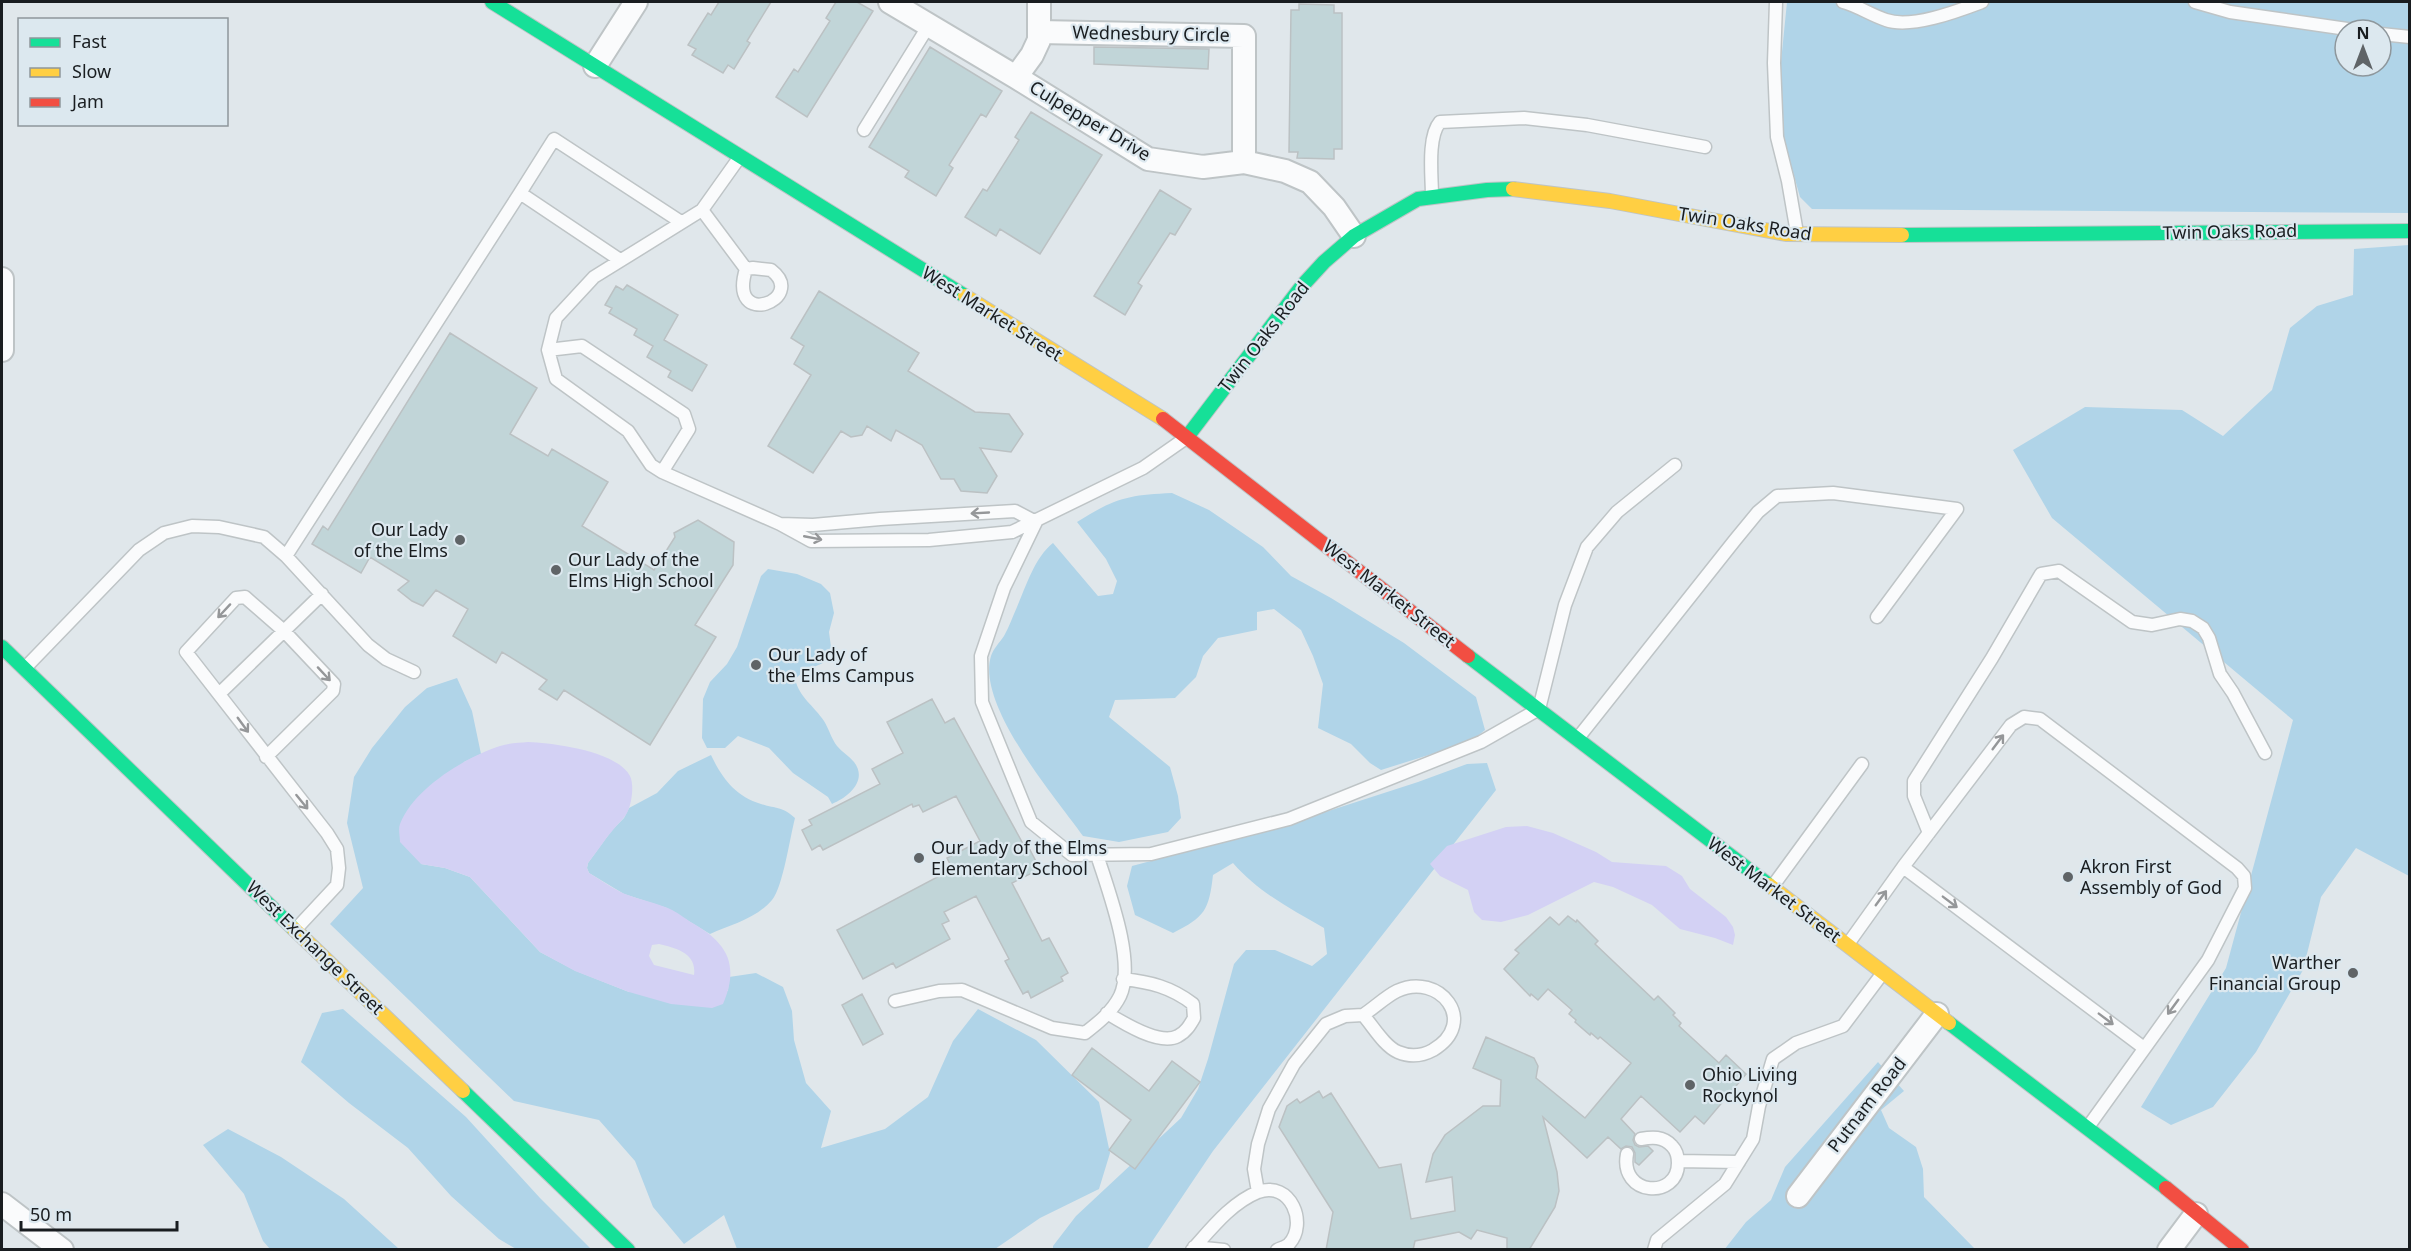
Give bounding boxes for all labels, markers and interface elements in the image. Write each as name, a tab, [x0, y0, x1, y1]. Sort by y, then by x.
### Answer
legend	[18, 18, 228, 126]
north arrow	[2333, 18, 2393, 78]
street label: Wednesbury Circle	[1072, 20, 1230, 46]
text: N	[2356, 22, 2370, 44]
text: Fast	[72, 29, 107, 53]
text: Slow	[72, 59, 111, 83]
street label: Culpepper Drive	[1025, 75, 1156, 166]
text: Jam	[70, 89, 104, 113]
street label: Twin Oaks Road	[1677, 201, 1813, 245]
street label: Twin Oaks Road	[2162, 218, 2297, 244]
street label: West Market Street	[918, 260, 1068, 366]
street label: Twin Oaks Road	[1212, 276, 1314, 397]
one-way arrow	[971, 507, 991, 518]
place label: Our Lady of the Elms	[354, 517, 449, 562]
marker: Our Lady of the Elms	[453, 533, 467, 547]
one-way arrow	[803, 533, 822, 544]
street label: West Market Street	[1319, 534, 1461, 653]
place label: Our Lady of the Elms High School	[568, 547, 714, 592]
marker: Our Lady of the Elms High School	[549, 563, 563, 577]
one-way arrow	[216, 604, 231, 619]
place label: Our Lady of the Elms Campus	[768, 642, 914, 687]
marker: Our Lady of the Elms Campus	[749, 658, 763, 672]
one-way arrow	[317, 666, 331, 681]
one-way arrow	[237, 717, 249, 733]
one-way arrow	[1991, 734, 2004, 750]
one-way arrow	[296, 794, 309, 810]
street label: West Market Street	[1703, 831, 1847, 948]
place label: Our Lady of the Elms Elementary School	[931, 835, 1107, 880]
marker: Our Lady of the Elms Elementary School	[912, 851, 926, 865]
place label: Akron First Assembly of God	[2080, 854, 2222, 899]
marker: Akron First Assembly of God	[2061, 870, 2075, 884]
street label: West Exchange Street	[242, 875, 390, 1020]
one-way arrow	[1875, 890, 1887, 906]
one-way arrow	[1941, 896, 1957, 909]
place label: Warther Financial Group	[2209, 950, 2342, 995]
marker: Warther Financial Group	[2346, 966, 2360, 980]
one-way arrow	[2167, 999, 2180, 1015]
one-way arrow	[2097, 1013, 2113, 1025]
street label: Putnam Road	[1822, 1052, 1911, 1157]
place label: Ohio Living Rockynol	[1702, 1062, 1797, 1107]
marker: Ohio Living Rockynol	[1683, 1078, 1697, 1092]
scale bar	[21, 1194, 177, 1232]
text: 50 m	[30, 1202, 72, 1226]

